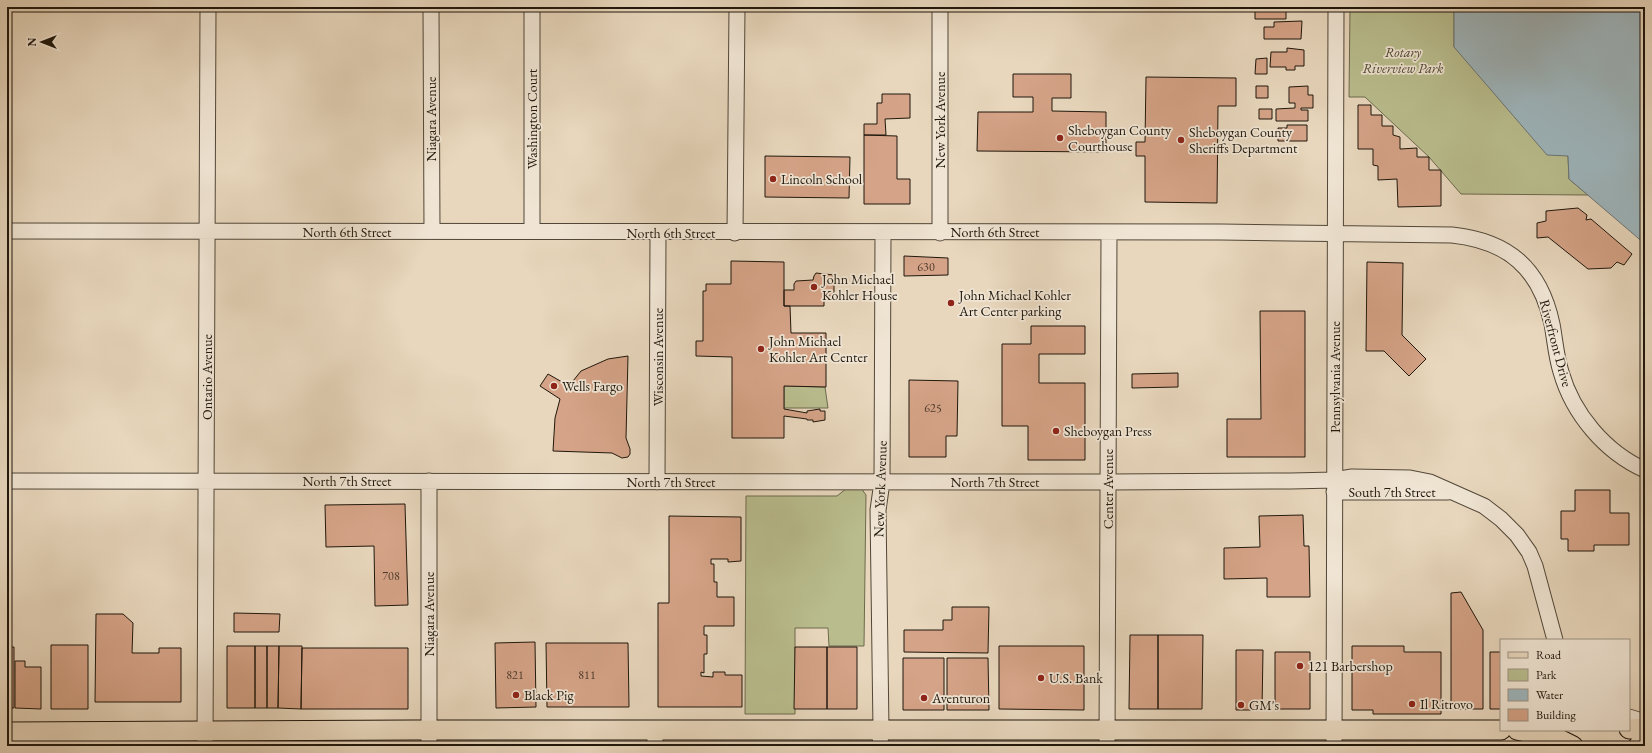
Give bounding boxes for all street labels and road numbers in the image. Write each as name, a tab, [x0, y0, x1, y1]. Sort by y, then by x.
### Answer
street label: Washington Court	[523, 68, 541, 169]
street label: New York Avenue	[931, 71, 949, 168]
street label: Niagara Avenue	[422, 76, 440, 162]
street label: North 6th Street	[303, 223, 392, 241]
street label: North 6th Street	[951, 223, 1040, 241]
street label: North 6th Street	[627, 224, 716, 242]
street label: Riverfront Drive	[1536, 297, 1576, 389]
street label: Wisconsin Avenue	[649, 307, 667, 406]
street label: Pennsylvania Avenue	[1326, 320, 1344, 433]
street label: Ontario Avenue	[198, 333, 216, 420]
street label: New York Avenue	[869, 440, 891, 538]
street label: Center Avenue	[1099, 448, 1117, 529]
street label: North 7th Street	[303, 472, 392, 490]
street label: North 7th Street	[627, 473, 716, 491]
street label: North 7th Street	[951, 473, 1040, 491]
street label: South 7th Street	[1348, 483, 1436, 501]
street label: Niagara Avenue	[420, 571, 438, 657]

